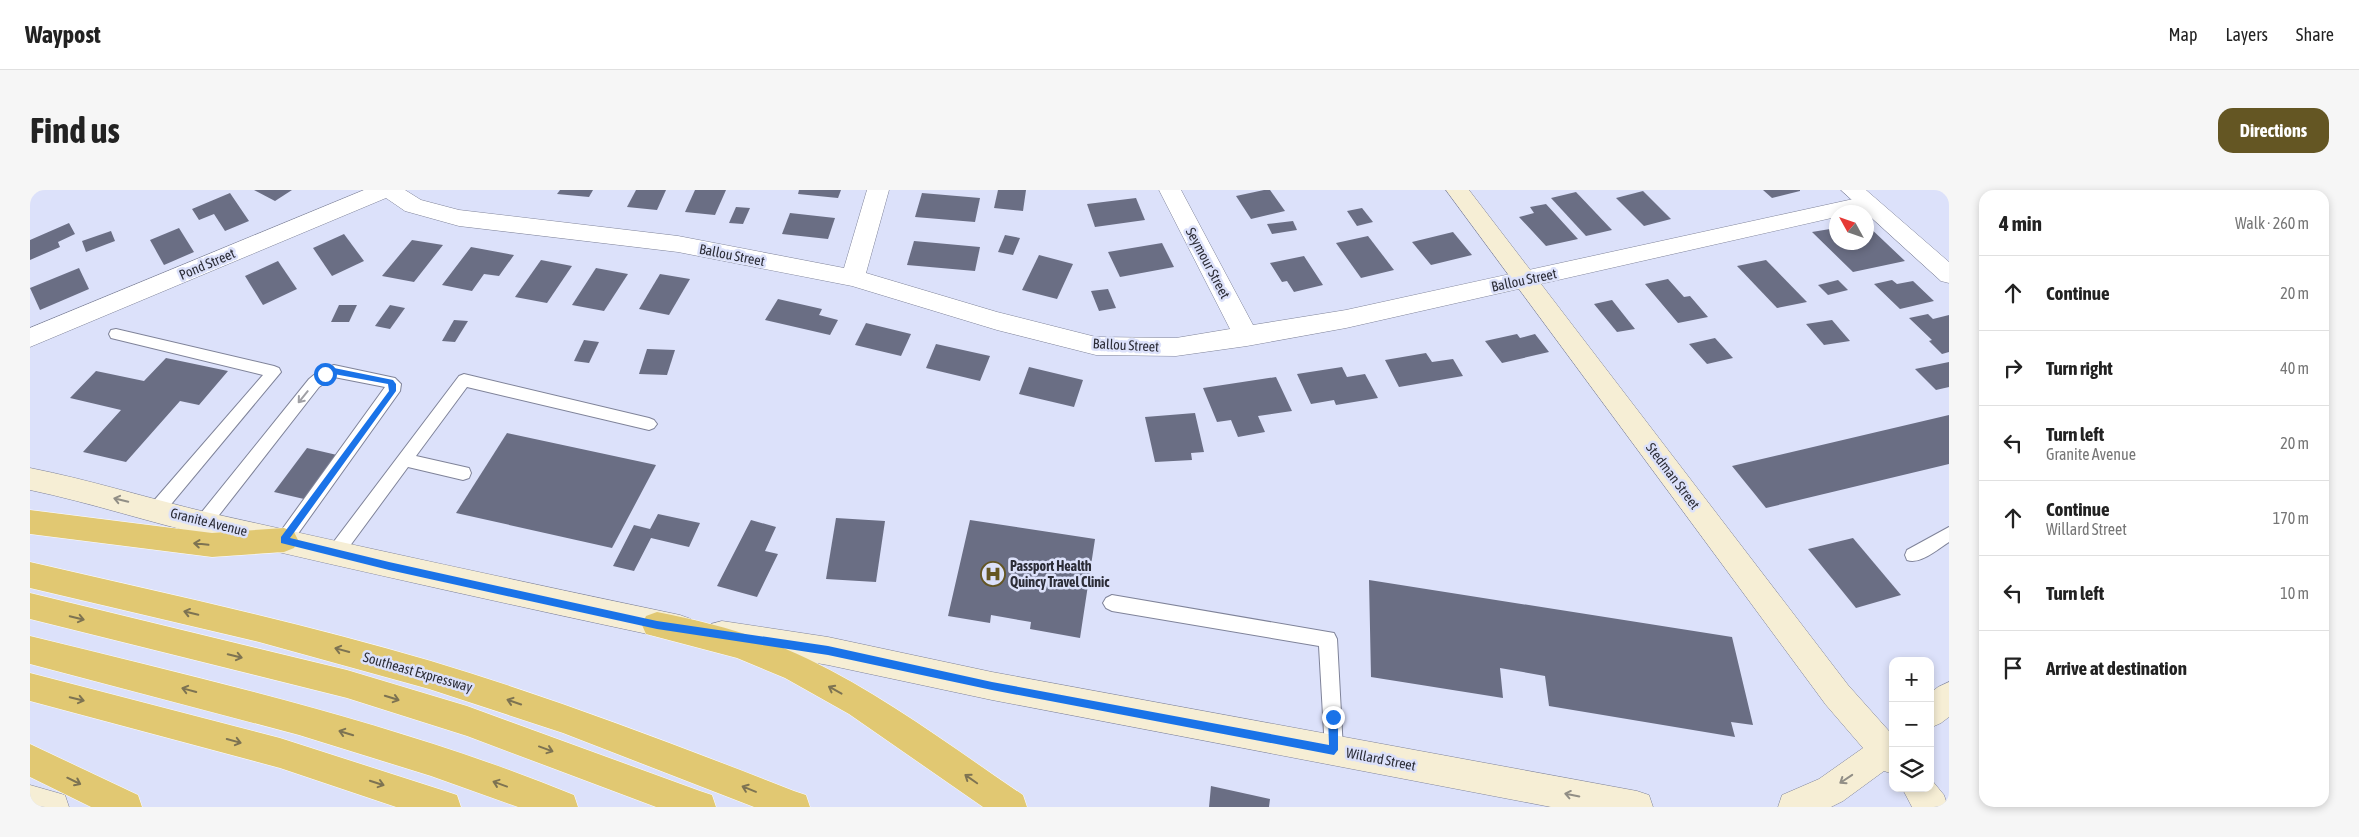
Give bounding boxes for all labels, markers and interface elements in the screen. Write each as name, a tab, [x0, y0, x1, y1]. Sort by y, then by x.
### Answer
text: Waypost	[25, 21, 101, 48]
text: Map	[2168, 24, 2197, 45]
text: Layers	[2225, 24, 2268, 45]
text: Share	[2296, 24, 2334, 45]
button: Directions	[2218, 108, 2329, 153]
text: Find us	[30, 110, 120, 150]
north arrow	[1829, 205, 1874, 250]
text: 4 min	[1999, 211, 2042, 235]
text: Walk · 260 m	[2235, 214, 2309, 232]
street label: Seymour Street	[1183, 225, 1233, 301]
street label: Ballou Street	[698, 241, 766, 269]
street label: Pond Street	[177, 245, 237, 283]
street label: Ballou Street	[1490, 265, 1558, 295]
icon: ahead	[1999, 279, 2027, 307]
text: Continue	[2046, 282, 2110, 304]
text: 20 m	[2280, 284, 2309, 302]
street label: Ballou Street	[1092, 335, 1160, 355]
icon: right	[1999, 354, 2027, 382]
text: Turn right	[2046, 357, 2113, 379]
text: 40 m	[2280, 359, 2309, 377]
route start	[314, 363, 337, 386]
one-way arrow	[297, 391, 308, 404]
text: Turn left	[2046, 423, 2104, 445]
icon: left	[1999, 429, 2027, 457]
text: 20 m	[2280, 434, 2309, 452]
street label: Stedman Street	[1643, 440, 1703, 512]
text: Granite Avenue	[2046, 445, 2136, 463]
one-way arrow	[113, 494, 129, 504]
text: Continue	[2046, 498, 2110, 520]
icon: ahead	[1999, 504, 2027, 532]
street label: Granite Avenue	[169, 505, 249, 539]
text: 170 m	[2273, 509, 2309, 527]
text: Willard Street	[2046, 520, 2127, 538]
one-way arrow	[193, 539, 209, 549]
place label: Passport Health Quincy Travel Clinic	[1010, 558, 1110, 590]
hospital icon: Passport Health Quincy Travel Clinic	[980, 561, 1006, 587]
icon: left	[1999, 579, 2027, 607]
text: Turn left	[2046, 582, 2104, 604]
text: 10 m	[2280, 584, 2309, 602]
one-way arrow	[183, 608, 199, 617]
one-way arrow	[69, 614, 85, 623]
one-way arrow	[334, 645, 350, 655]
street label: Southeast Expressway	[362, 649, 475, 695]
one-way arrow	[227, 652, 243, 661]
icon: arrive	[1999, 654, 2027, 682]
map controls	[1889, 657, 1934, 792]
button: +	[1889, 657, 1934, 702]
text: Arrive at destination	[2046, 657, 2187, 679]
one-way arrow	[829, 684, 843, 694]
one-way arrow	[182, 685, 198, 694]
one-way arrow	[384, 694, 400, 704]
one-way arrow	[69, 695, 85, 704]
one-way arrow	[507, 697, 523, 706]
button: −	[1889, 702, 1934, 747]
route end	[1322, 706, 1345, 729]
one-way arrow	[338, 727, 354, 737]
one-way arrow	[226, 736, 242, 746]
street label: Willard Street	[1345, 744, 1417, 774]
one-way arrow	[538, 745, 554, 754]
button: layers	[1889, 747, 1934, 792]
one-way arrow	[964, 774, 978, 784]
one-way arrow	[1839, 774, 1853, 785]
one-way arrow	[66, 776, 81, 786]
one-way arrow	[369, 779, 384, 788]
one-way arrow	[493, 779, 508, 788]
one-way arrow	[742, 784, 757, 793]
one-way arrow	[1564, 789, 1580, 799]

